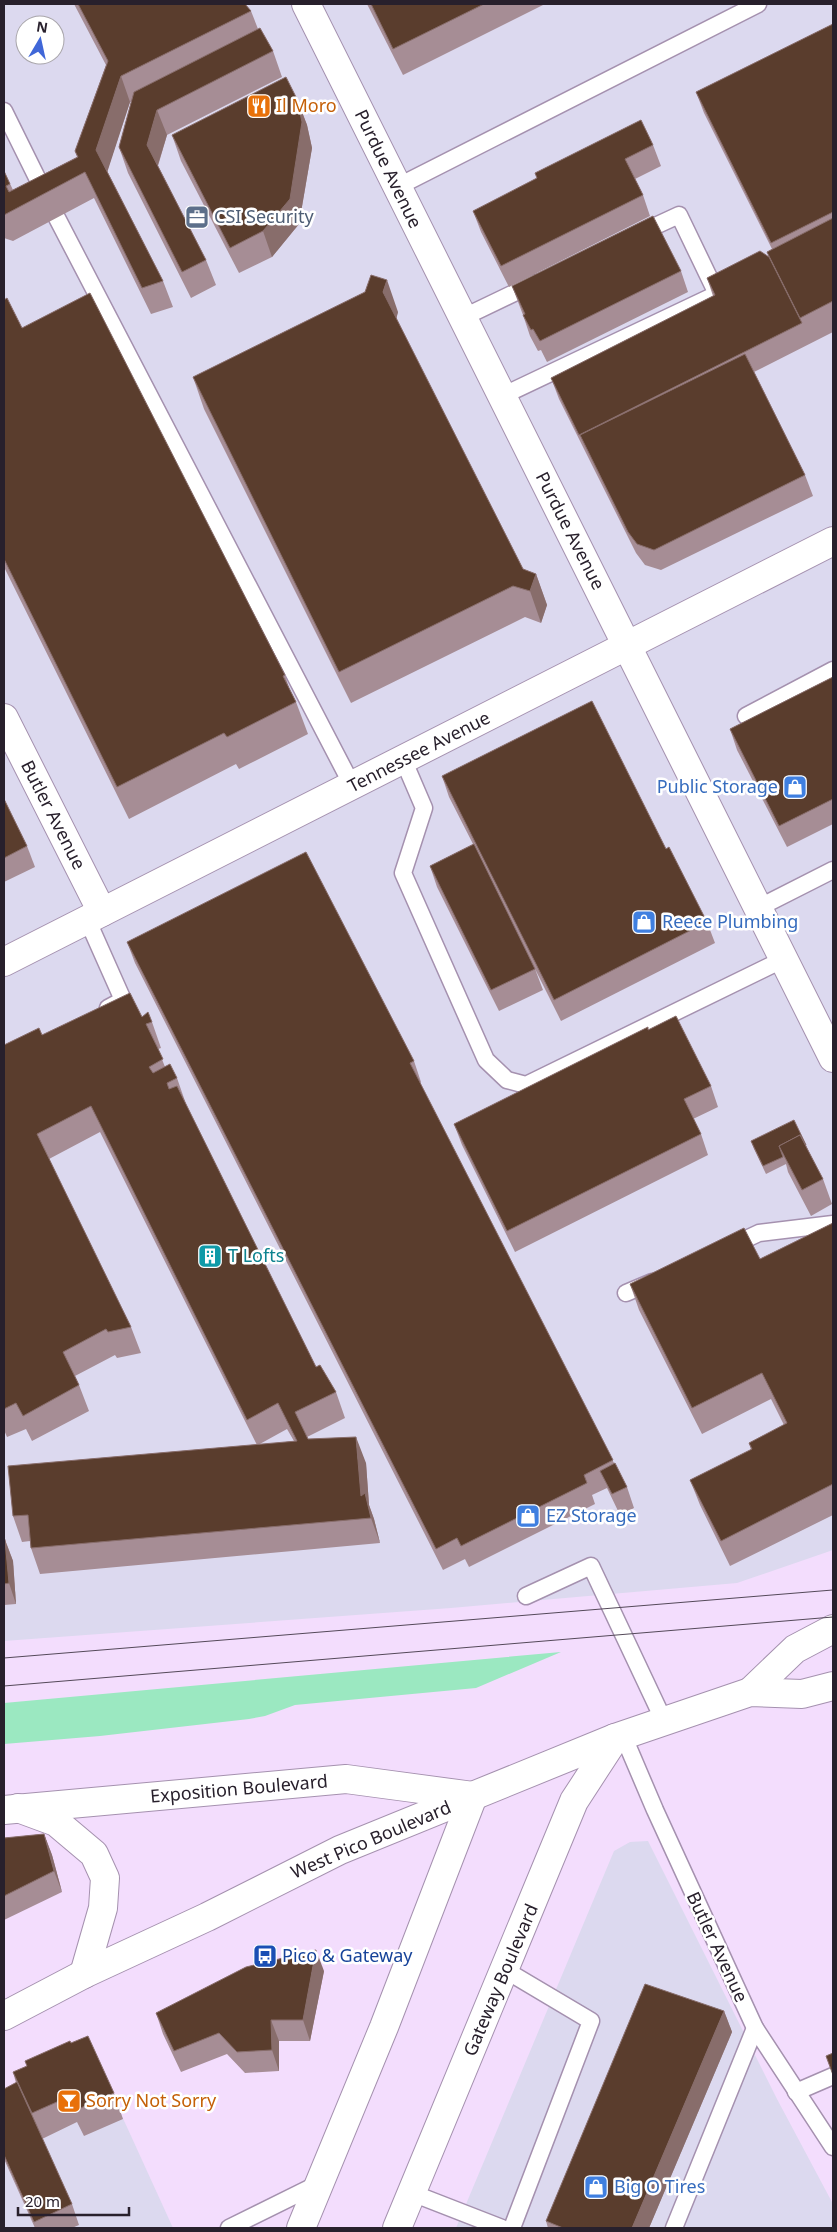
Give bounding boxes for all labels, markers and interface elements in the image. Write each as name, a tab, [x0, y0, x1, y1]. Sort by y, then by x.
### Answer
north arrow	[15, 15, 65, 65]
text: N	[35, 16, 49, 37]
restaurant icon: Il Moro	[246, 93, 272, 119]
place label: Il Moro	[276, 93, 337, 117]
street label: Purdue Avenue	[350, 105, 428, 232]
office icon: CSI Security	[184, 204, 210, 230]
place label: CSI Security	[214, 204, 314, 228]
street label: Purdue Avenue	[531, 467, 611, 594]
street label: Tennessee Avenue	[343, 705, 494, 797]
street label: Butler Avenue	[16, 756, 92, 873]
place label: Public Storage	[657, 774, 778, 798]
shop icon: Public Storage	[782, 774, 808, 800]
shop icon: Reece Plumbing	[631, 909, 657, 935]
place label: Reece Plumbing	[662, 909, 798, 933]
building icon: T Lofts	[197, 1243, 223, 1269]
place label: T Lofts	[228, 1243, 284, 1267]
shop icon: EZ Storage	[515, 1503, 541, 1529]
place label: EZ Storage	[546, 1503, 637, 1527]
street label: Exposition Boulevard	[149, 1768, 329, 1808]
street label: West Pico Boulevard	[287, 1795, 454, 1884]
street label: Butler Avenue	[682, 1887, 754, 2006]
street label: Gateway Boulevard	[457, 1900, 543, 2059]
bus stop icon: Pico & Gateway	[252, 1943, 278, 1969]
place label: Pico & Gateway	[282, 1943, 413, 1967]
bar icon: Sorry Not Sorry	[56, 2088, 82, 2114]
place label: Sorry Not Sorry	[86, 2088, 217, 2112]
shop icon: Big O Tires	[583, 2174, 609, 2200]
place label: Big O Tires	[614, 2174, 705, 2198]
scale bar	[18, 2184, 129, 2216]
text: 20 m	[25, 2191, 60, 2211]

